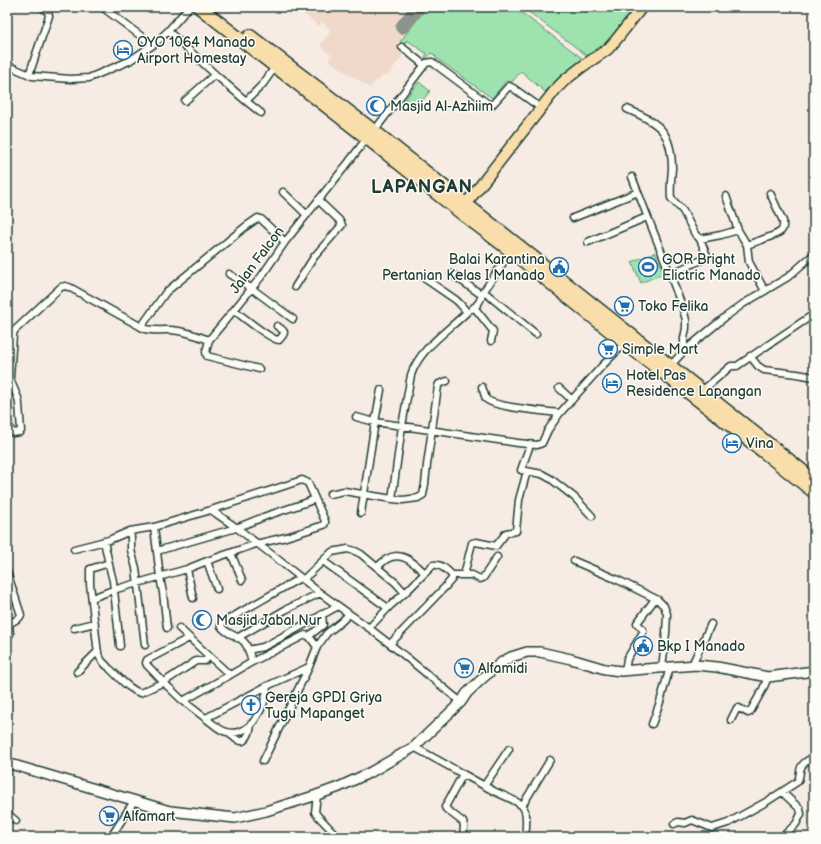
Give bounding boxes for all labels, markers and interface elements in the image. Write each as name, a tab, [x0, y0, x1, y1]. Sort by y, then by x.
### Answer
place label: OYO 1064 Manado Airport Homestay	[137, 34, 255, 67]
hotel icon: OYO 1064 Manado Airport Homestay	[112, 39, 134, 61]
mosque icon: Masjid Al-Azhiim	[365, 95, 387, 117]
place label: Masjid Al-Azhiim	[390, 98, 493, 115]
district label: LAPANGAN	[371, 177, 473, 198]
street label: Jalan Falcon	[226, 223, 288, 297]
place label: Balai Karantina Pertanian Kelas I Manado	[382, 251, 545, 284]
place label: GOR Bright Elictric Manado	[662, 251, 761, 284]
public building icon: Balai Karantina Pertanian Kelas I Manado	[548, 256, 570, 278]
sports icon: GOR Bright Elictric Manado	[637, 256, 659, 278]
supermarket icon: Toko Felika	[613, 295, 635, 317]
place label: Toko Felika	[638, 298, 708, 315]
supermarket icon: Simple Mart	[597, 338, 619, 360]
place label: Simple Mart	[622, 341, 699, 358]
place label: Hotel Pas Residence Lapangan	[626, 367, 762, 400]
hotel icon: Hotel Pas Residence Lapangan	[601, 372, 623, 394]
hotel icon: Vina	[721, 432, 743, 454]
place label: Vina	[746, 435, 774, 452]
mosque icon: Masjid Jabal Nur	[191, 609, 213, 631]
place label: Masjid Jabal Nur	[216, 612, 323, 629]
public building icon: Bkp I Manado	[632, 635, 654, 657]
place label: Bkp I Manado	[657, 638, 745, 655]
supermarket icon: Alfamidi	[453, 657, 475, 679]
place label: Alfamidi	[478, 660, 528, 677]
place label: Gereja GPDI Griya Tugu Mapanget	[265, 689, 382, 722]
church icon: Gereja GPDI Griya Tugu Mapanget	[240, 694, 262, 716]
supermarket icon: Alfamart	[98, 805, 120, 827]
place label: Alfamart	[123, 808, 176, 825]

